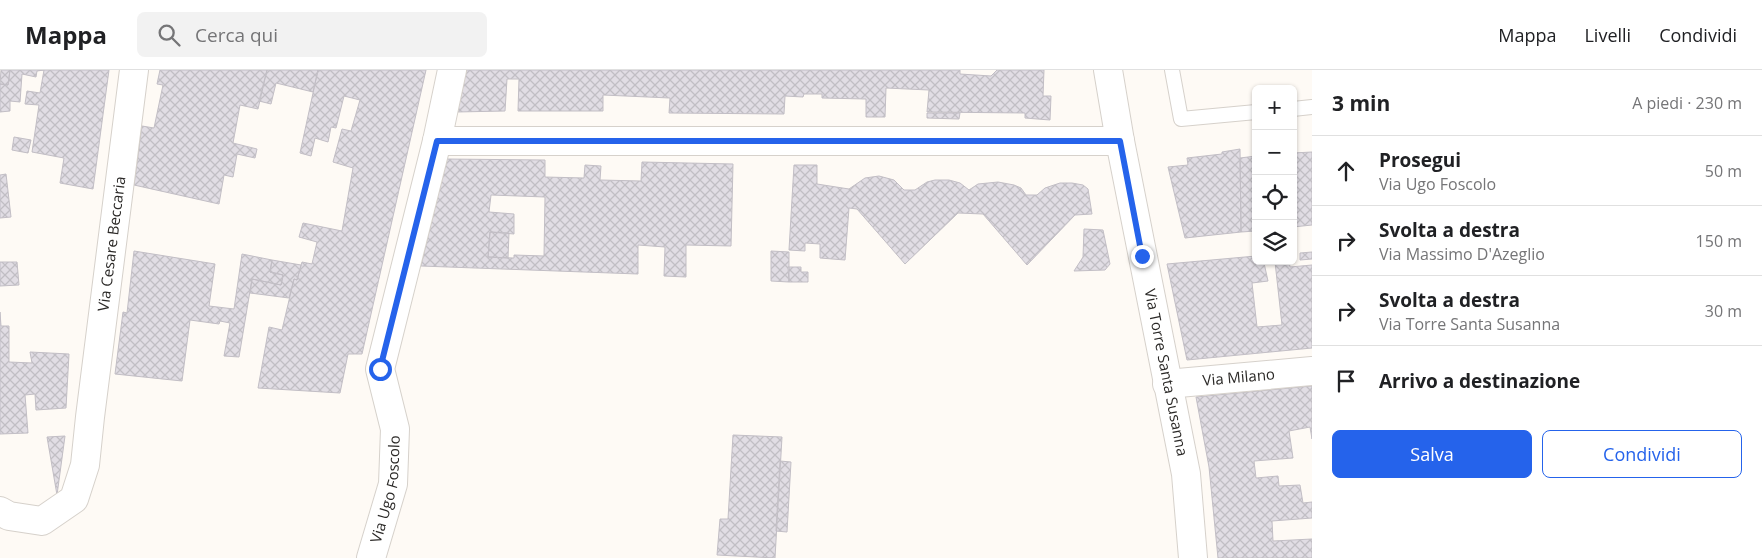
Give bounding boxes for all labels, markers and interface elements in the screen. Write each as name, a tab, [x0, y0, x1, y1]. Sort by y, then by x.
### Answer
search box	[137, 12, 487, 57]
text: Mappa	[25, 18, 107, 51]
icon: search	[155, 21, 183, 49]
text: Cerca qui	[195, 22, 278, 48]
text: Mappa	[1498, 23, 1556, 47]
text: Livelli	[1584, 23, 1631, 47]
text: Condividi	[1659, 23, 1737, 47]
map controls	[1252, 85, 1297, 265]
button: +	[1252, 85, 1297, 130]
text: 3 min	[1332, 89, 1390, 117]
text: A piedi · 230 m	[1632, 92, 1742, 114]
button: −	[1252, 130, 1297, 175]
text: Prosegui	[1379, 147, 1461, 173]
icon: ahead	[1332, 157, 1360, 185]
text: 50 m	[1705, 160, 1742, 182]
text: Via Ugo Foscolo	[1379, 173, 1496, 195]
street label: Via Cesare Beccaria	[92, 175, 129, 312]
button: locate	[1252, 175, 1297, 220]
text: Svolta a destra	[1379, 217, 1520, 243]
button: layers	[1252, 220, 1297, 265]
icon: right	[1332, 227, 1360, 255]
text: 150 m	[1696, 230, 1742, 252]
text: Via Massimo D'Azeglio	[1379, 243, 1545, 265]
route end	[1131, 245, 1154, 268]
street label: Via Torre Santa Susanna	[1141, 287, 1193, 458]
text: Svolta a destra	[1379, 287, 1520, 313]
icon: right	[1332, 297, 1360, 325]
text: 30 m	[1705, 300, 1742, 322]
text: Via Torre Santa Susanna	[1379, 313, 1560, 335]
route start	[369, 358, 392, 381]
street label: Via Milano	[1202, 363, 1276, 390]
icon: arrive	[1332, 367, 1360, 395]
text: Arrivo a destinazione	[1379, 368, 1580, 394]
button: Salva	[1332, 430, 1532, 478]
button: Condividi	[1542, 430, 1742, 478]
street label: Via Ugo Foscolo	[365, 435, 404, 545]

